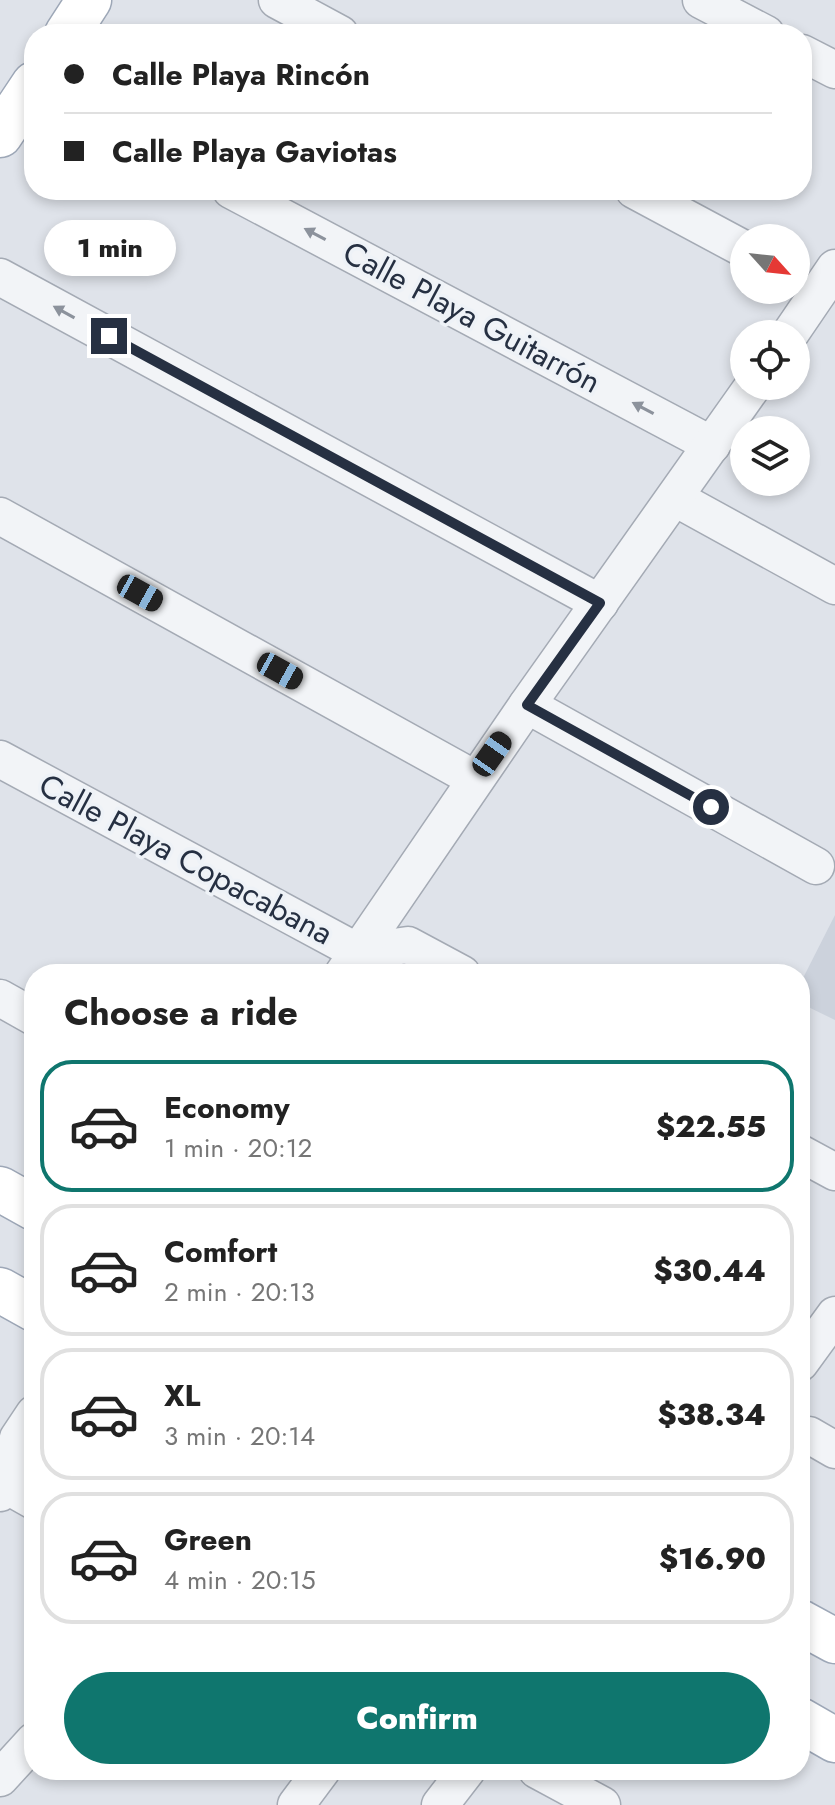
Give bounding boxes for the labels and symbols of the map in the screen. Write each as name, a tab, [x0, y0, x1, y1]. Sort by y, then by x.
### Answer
callout: 1 min	[43, 220, 175, 276]
north arrow	[730, 224, 810, 304]
one-way arrow	[303, 228, 326, 241]
street label: Calle Playa Guitarrón	[335, 230, 609, 404]
one-way arrow	[53, 305, 75, 319]
route end	[91, 318, 127, 354]
one-way arrow	[632, 402, 655, 415]
car	[113, 571, 167, 615]
car	[253, 649, 307, 693]
car	[468, 727, 516, 781]
street label: Calle Playa Copacabana	[31, 762, 341, 956]
route start	[693, 789, 729, 825]

